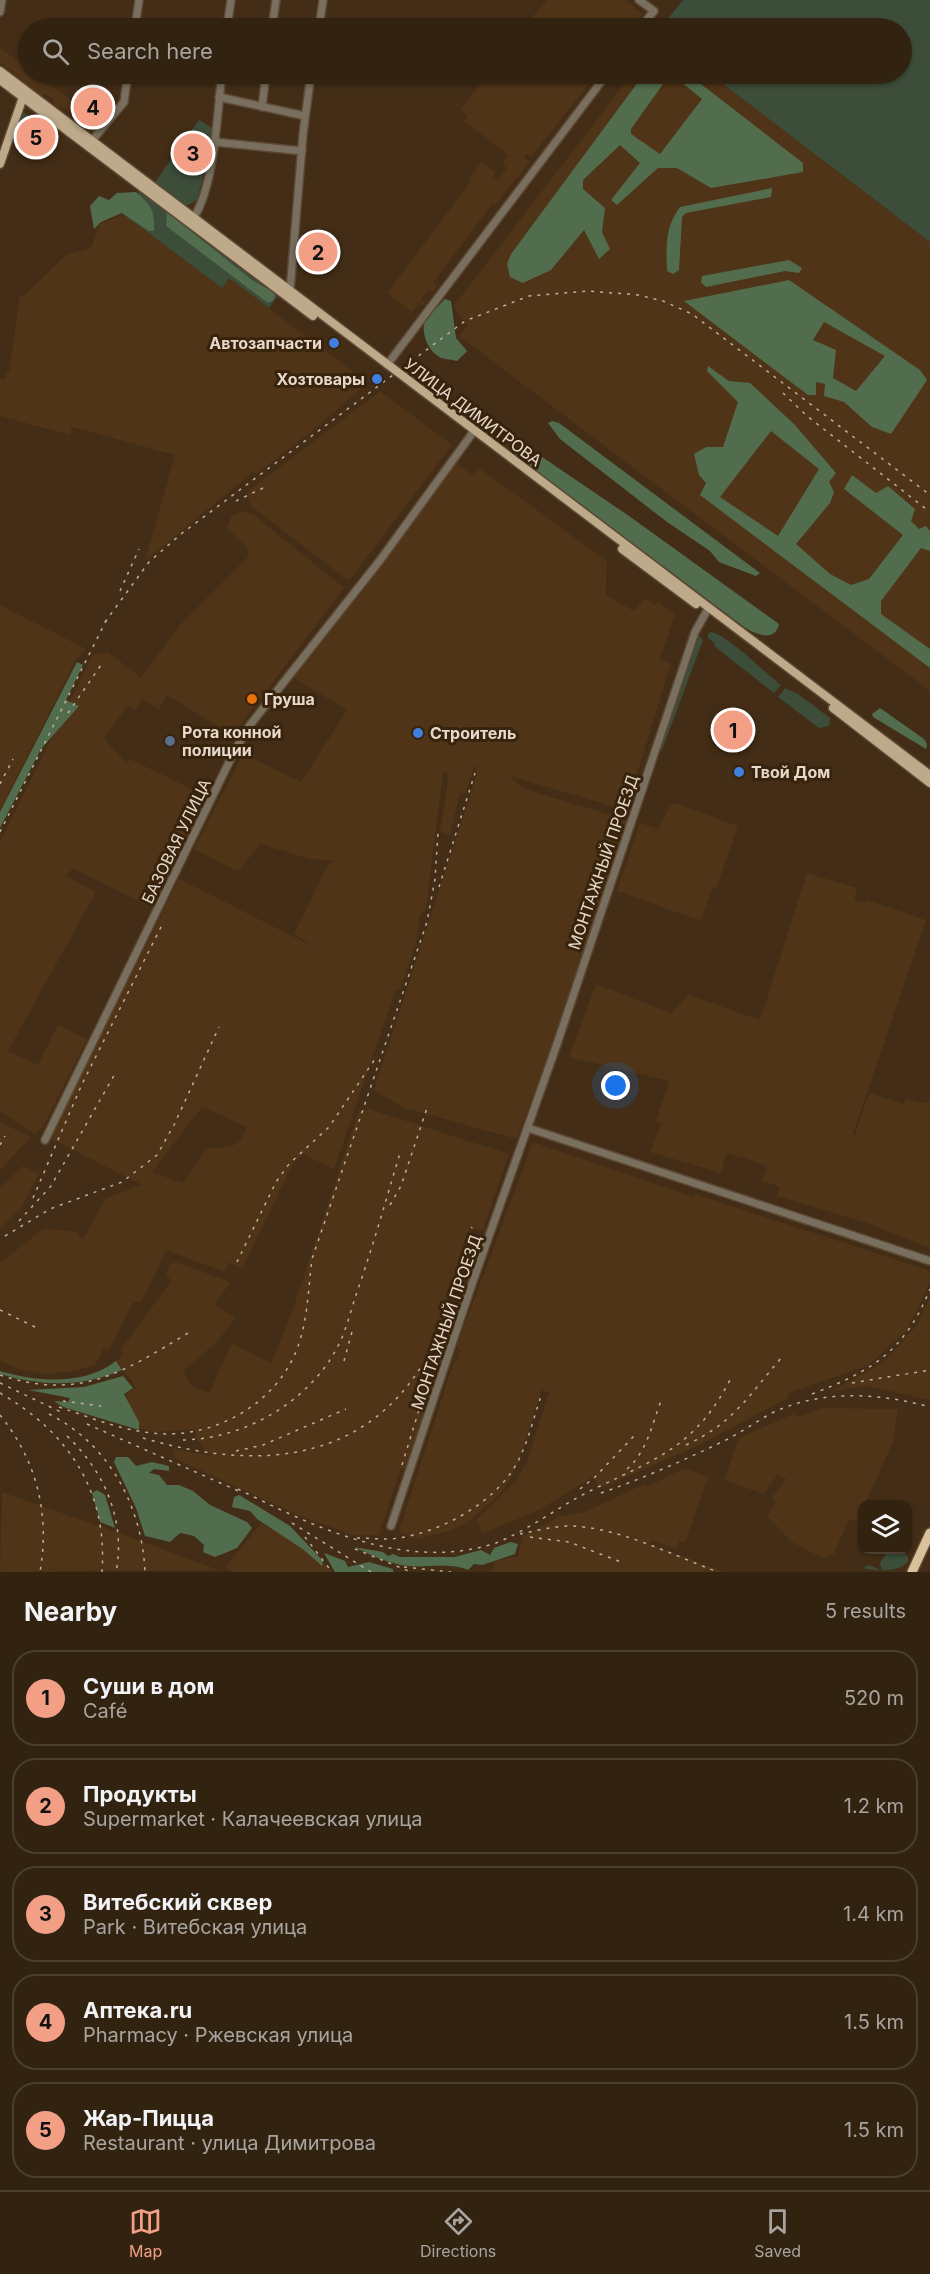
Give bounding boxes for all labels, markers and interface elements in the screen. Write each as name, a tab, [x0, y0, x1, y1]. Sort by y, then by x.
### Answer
search box	[18, 18, 912, 84]
icon: search	[39, 35, 72, 68]
text: Search here	[87, 38, 213, 64]
pin: 4	[74, 84, 112, 130]
pin: 5	[16, 114, 56, 160]
pin: 3	[174, 130, 212, 176]
pin: 2	[298, 230, 338, 274]
place label: Автозапчасти	[209, 333, 322, 353]
marker: Автозапчасти	[327, 336, 341, 350]
street label: УЛИЦА ДИМИТРОВА	[400, 354, 546, 470]
place label: Хозтовары	[276, 369, 365, 389]
marker: Хозтовары	[370, 372, 384, 386]
place label: Груша	[264, 689, 315, 709]
marker: Груша	[245, 692, 259, 706]
pin: 1	[714, 708, 752, 752]
place label: Рота конной полиции	[182, 722, 282, 760]
place label: Строитель	[430, 723, 516, 743]
marker: Строитель	[411, 726, 425, 740]
marker: Рота конной полиции	[163, 734, 177, 748]
place label: Твой Дом	[751, 762, 830, 782]
marker: Твой Дом	[732, 765, 746, 779]
street label: МОНТАЖНЫЙ ПРОЕЗД	[564, 772, 642, 952]
street label: БАЗОВАЯ УЛИЦА	[137, 775, 215, 907]
your location	[601, 1071, 630, 1100]
street label: МОНТАЖНЫЙ ПРОЕЗД	[407, 1232, 485, 1412]
map controls	[858, 1500, 912, 1554]
button: layers	[858, 1500, 912, 1554]
text: Nearby	[24, 1596, 117, 1627]
text: 5 results	[825, 1599, 906, 1623]
text: Суши в дом	[83, 1673, 214, 1699]
text: 1	[41, 1686, 50, 1710]
text: 520 m	[844, 1686, 904, 1710]
text: Café	[83, 1699, 127, 1723]
text: Продукты	[83, 1781, 197, 1807]
text: 2	[39, 1794, 52, 1818]
text: 1.2 km	[844, 1794, 904, 1818]
text: Supermarket · Калачеевская улица	[83, 1807, 422, 1831]
text: Витебский сквер	[83, 1889, 272, 1915]
text: 3	[39, 1902, 52, 1926]
text: 1.4 km	[843, 1902, 904, 1926]
text: Park · Витебская улица	[83, 1915, 307, 1939]
text: Аптека.ru	[83, 1997, 192, 2023]
text: 4	[39, 2010, 52, 2034]
text: 1.5 km	[844, 2010, 904, 2034]
text: Pharmacy · Ржевская улица	[83, 2023, 353, 2047]
text: Жар-Пицца	[83, 2105, 214, 2131]
text: 5	[39, 2118, 52, 2142]
text: 1.5 km	[844, 2118, 904, 2142]
text: Restaurant · улица Димитрова	[83, 2131, 376, 2155]
tab: Map	[129, 2205, 162, 2261]
tab: Directions	[420, 2205, 496, 2261]
tab: Saved	[754, 2205, 801, 2261]

